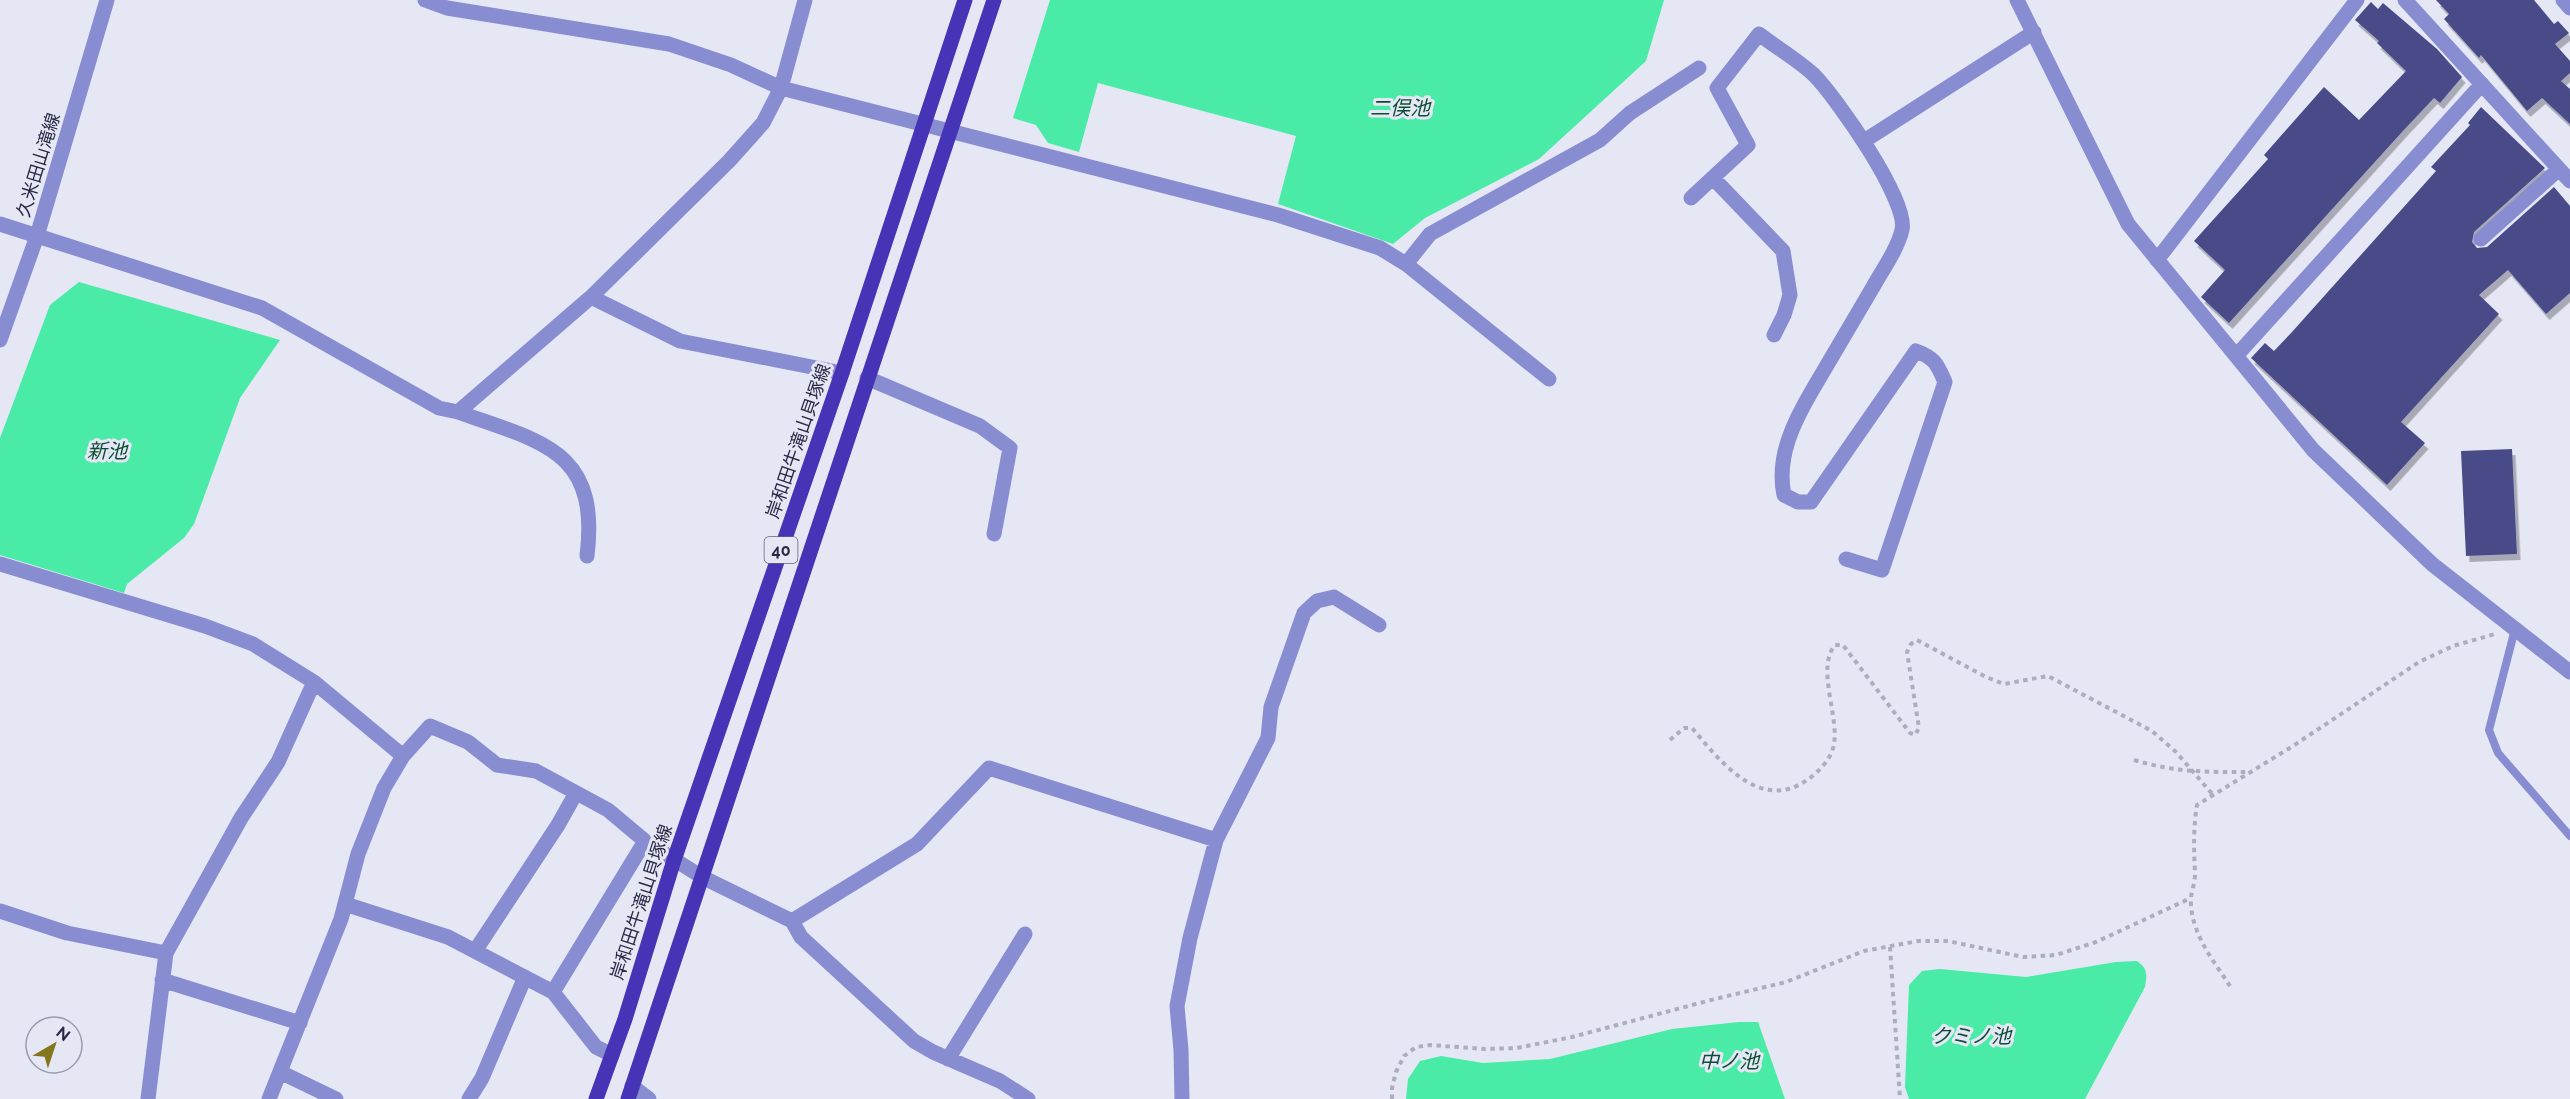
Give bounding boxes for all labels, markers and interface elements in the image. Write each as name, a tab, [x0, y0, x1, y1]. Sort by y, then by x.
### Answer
water label: 二俣池	[1370, 96, 1432, 120]
street label: 久米田山滝線	[12, 110, 64, 220]
street label: 岸和田牛滝山貝塚線	[762, 361, 834, 521]
water label: 新池	[87, 439, 129, 463]
road number: 40	[764, 537, 798, 563]
street label: 岸和田牛滝山貝塚線	[606, 822, 676, 982]
north arrow	[24, 1015, 84, 1075]
text: N	[52, 1023, 74, 1045]
water label: クミノ池	[1931, 1024, 2013, 1048]
water label: 中ノ池	[1699, 1049, 1761, 1073]

